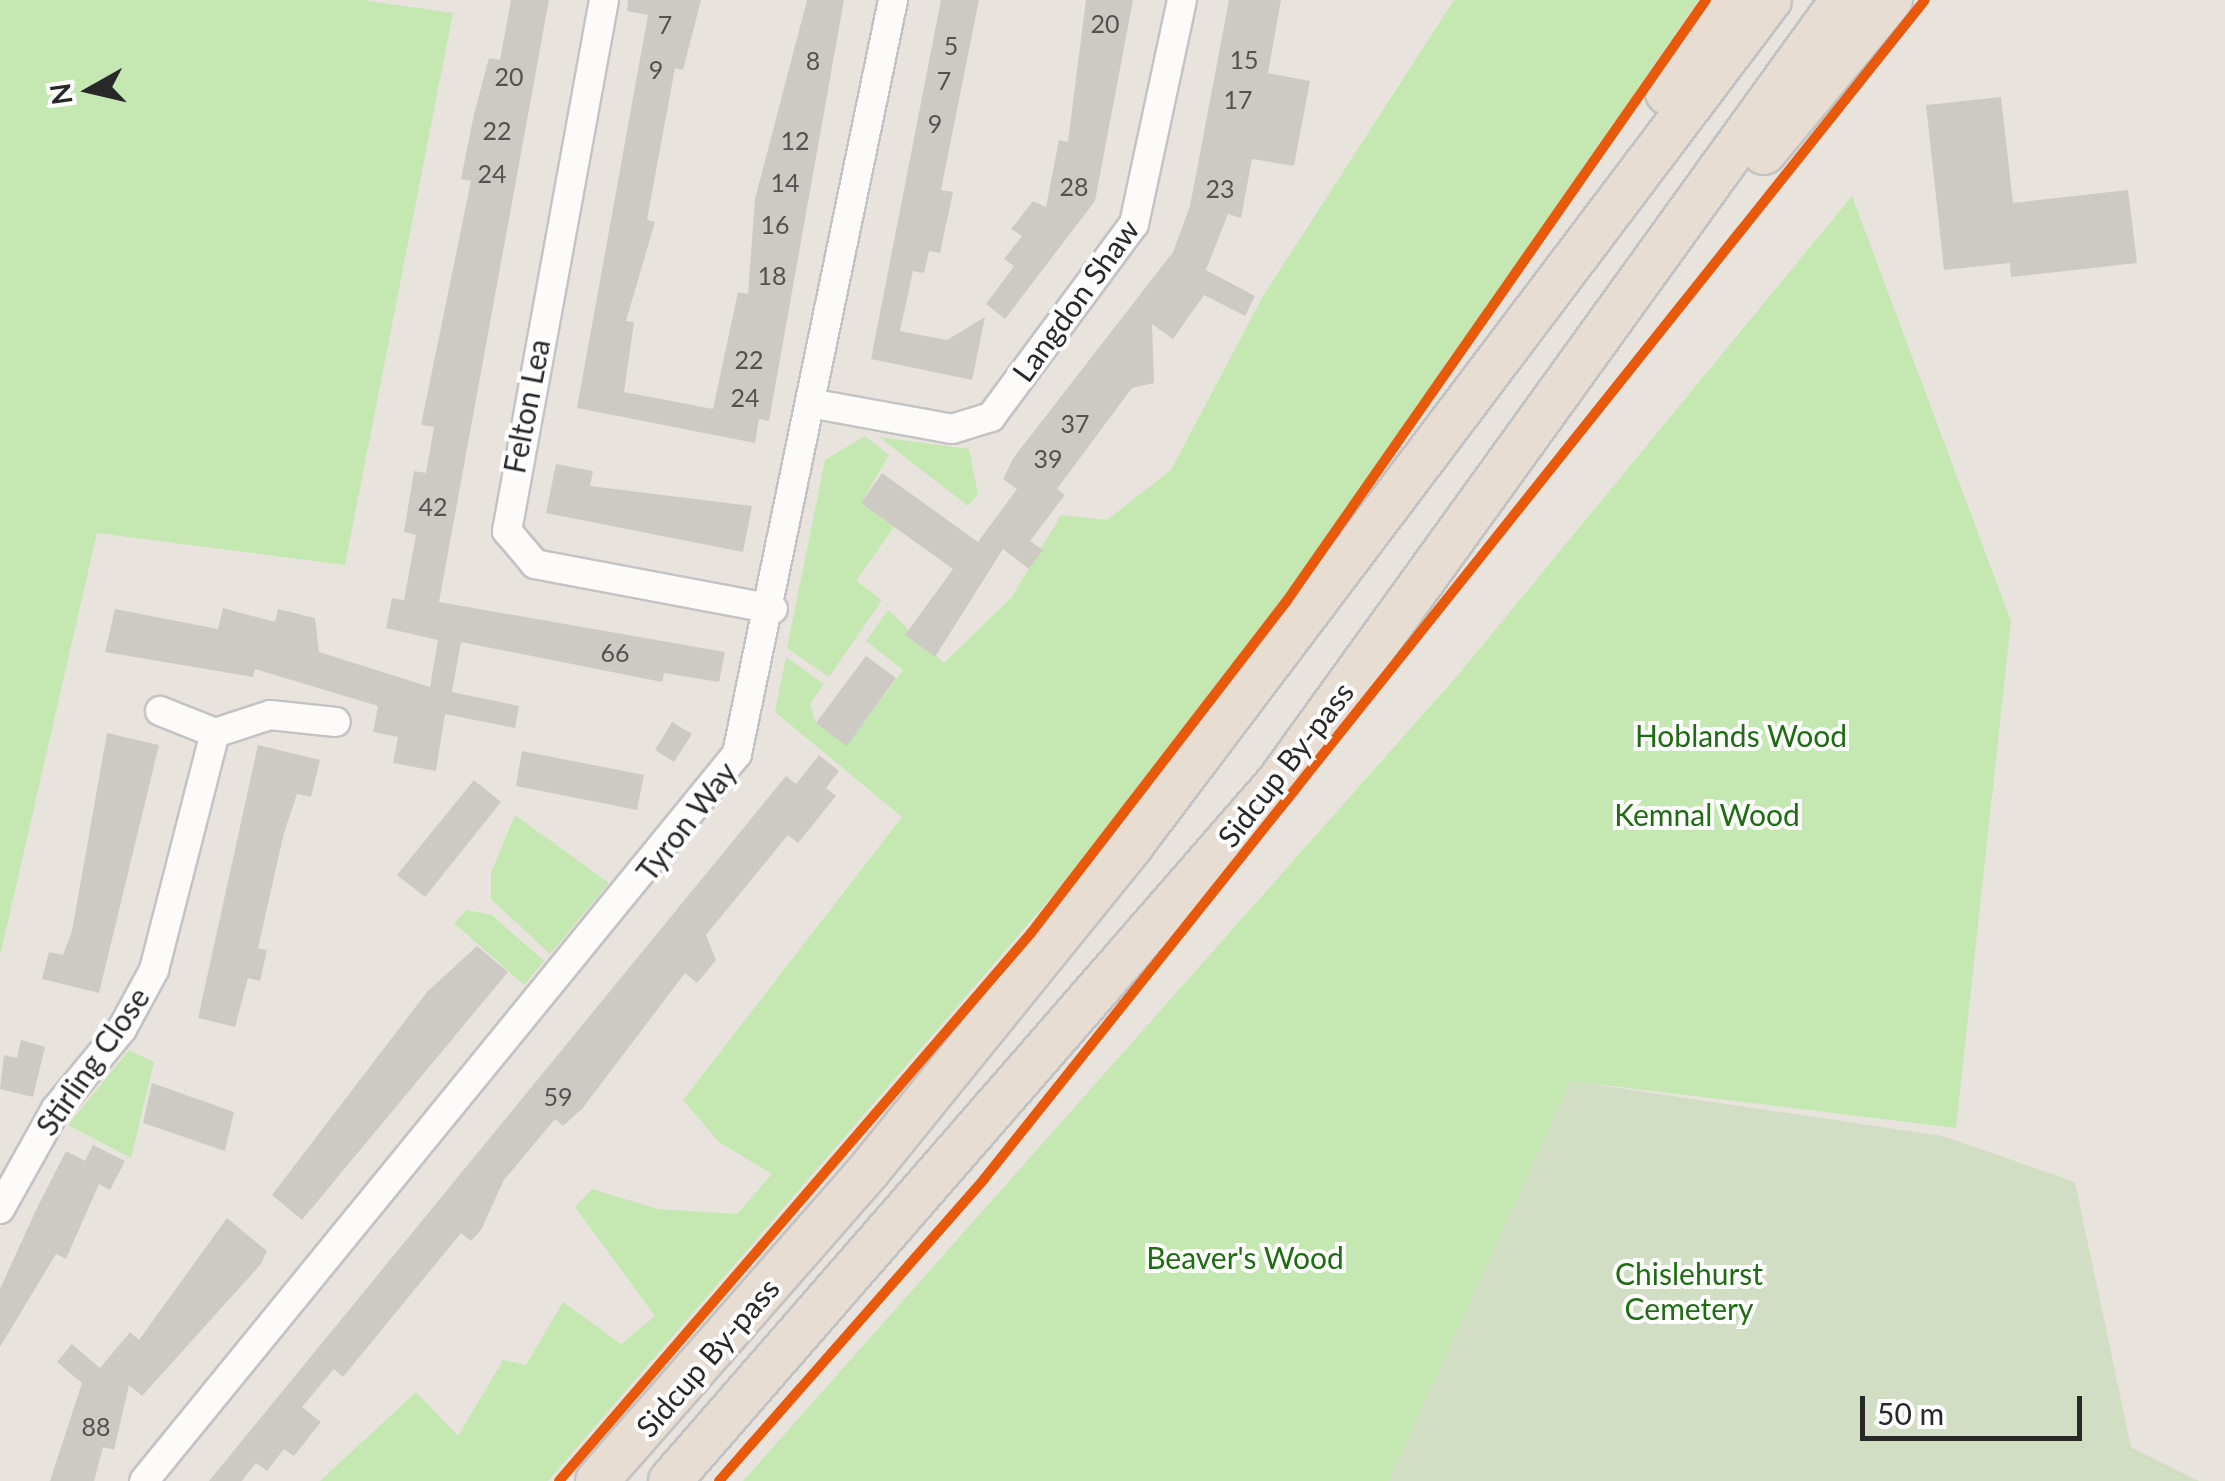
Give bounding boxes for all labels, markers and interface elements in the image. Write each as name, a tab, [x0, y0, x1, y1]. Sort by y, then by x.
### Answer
house number: 20	[1091, 8, 1119, 38]
house number: 7	[658, 9, 672, 39]
house number: 5	[944, 30, 958, 60]
north arrow	[40, 40, 140, 140]
house number: 15	[1230, 44, 1258, 74]
house number: 8	[806, 45, 820, 75]
house number: 9	[649, 54, 663, 84]
house number: 20	[495, 61, 523, 91]
house number: 7	[937, 65, 951, 95]
text: N	[42, 81, 79, 107]
house number: 17	[1224, 84, 1252, 114]
house number: 9	[928, 108, 942, 138]
house number: 22	[483, 115, 511, 145]
house number: 12	[781, 125, 809, 155]
house number: 24	[478, 158, 506, 188]
house number: 14	[771, 167, 799, 197]
house number: 28	[1060, 171, 1088, 201]
house number: 23	[1206, 173, 1234, 203]
house number: 16	[761, 209, 789, 239]
street label: Langdon Shaw	[1004, 212, 1146, 388]
house number: 18	[758, 260, 786, 290]
street label: Felton Lea	[495, 336, 557, 476]
house number: 22	[735, 344, 763, 374]
house number: 24	[731, 382, 759, 412]
house number: 37	[1061, 408, 1089, 438]
house number: 39	[1034, 443, 1062, 473]
house number: 42	[419, 491, 447, 521]
house number: 66	[601, 637, 629, 667]
street label: Sidcup By-pass	[1210, 675, 1360, 853]
park label: Hoblands Wood	[1635, 717, 1847, 753]
street label: Tyron Way	[628, 754, 744, 888]
park label: Kemnal Wood	[1614, 796, 1800, 832]
street label: Stirling Close	[28, 980, 156, 1142]
house number: 59	[544, 1081, 572, 1111]
park label: Beaver's Wood	[1146, 1239, 1344, 1275]
park label: Chislehurst Cemetery	[1615, 1255, 1763, 1326]
street label: Sidcup By-pass	[628, 1270, 786, 1444]
scale bar	[1865, 1376, 2088, 1438]
text: 50 m	[1877, 1395, 1944, 1431]
house number: 88	[82, 1411, 110, 1441]

